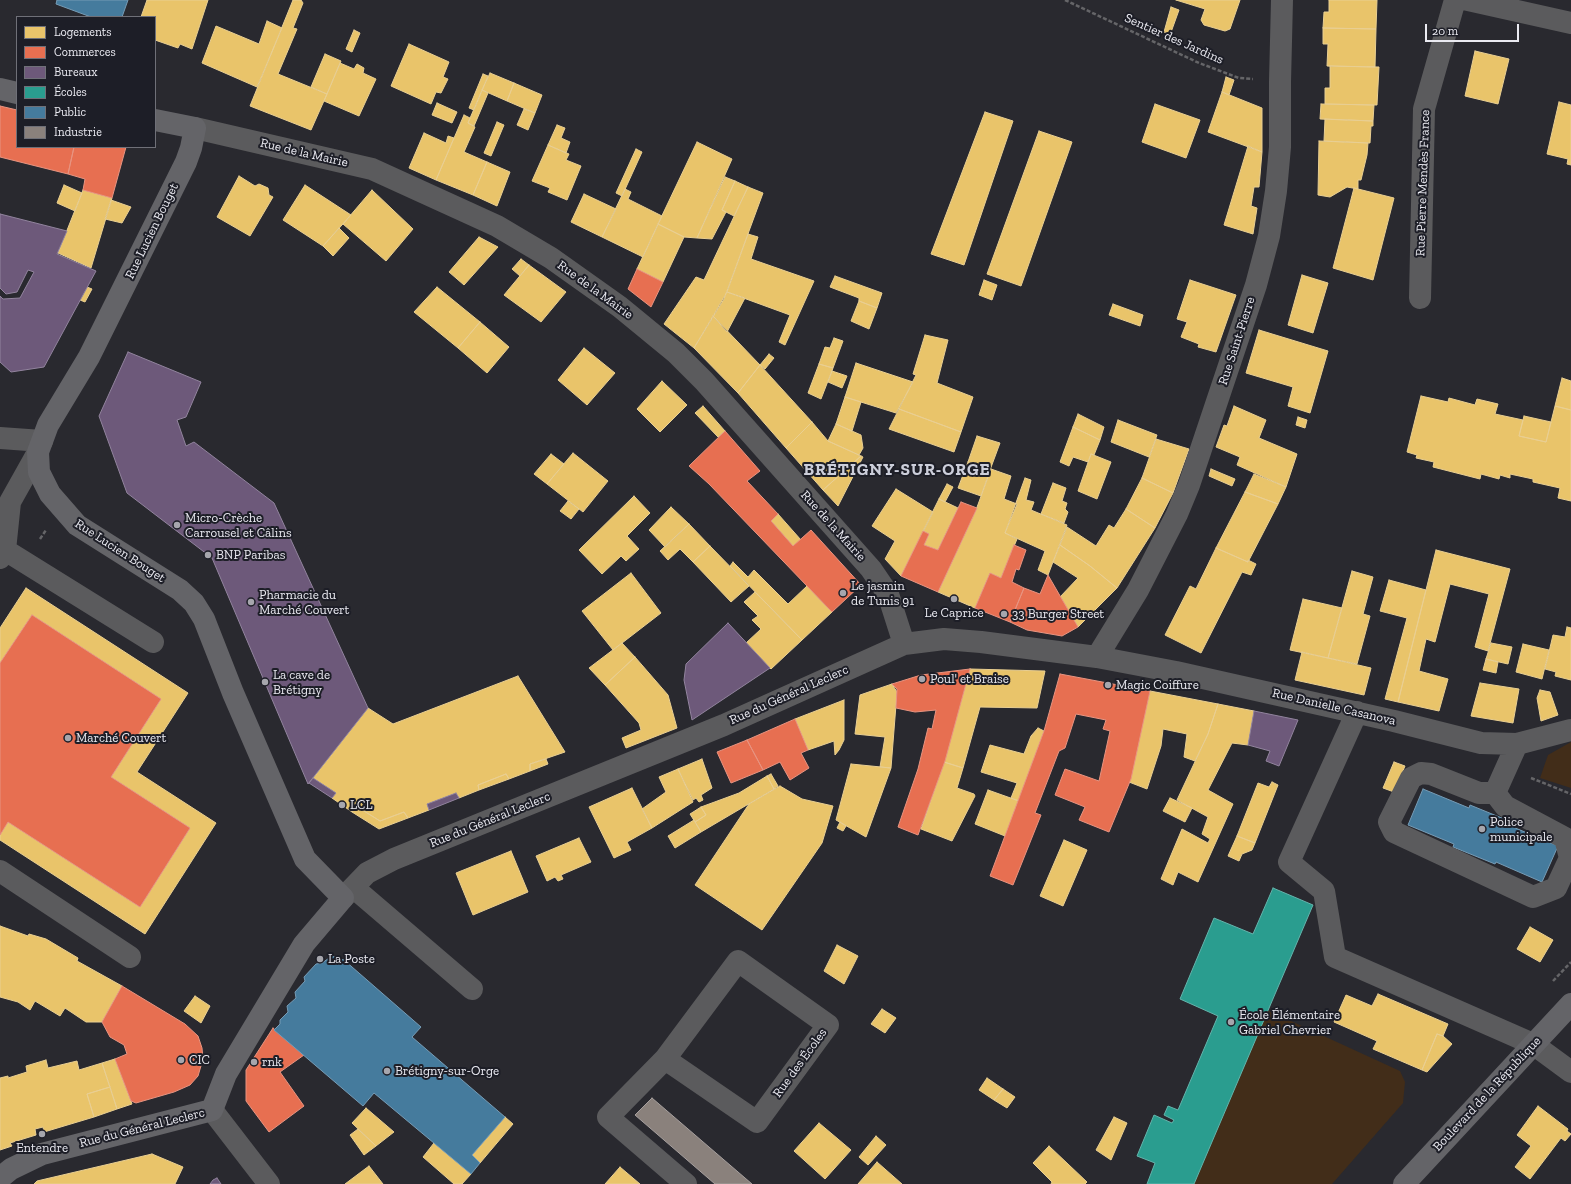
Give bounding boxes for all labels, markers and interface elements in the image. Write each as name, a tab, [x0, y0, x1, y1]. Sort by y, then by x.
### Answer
street label: Sentier des Jardins	[1122, 10, 1226, 68]
legend	[16, 16, 156, 148]
scale bar	[1427, 16, 1521, 42]
text: 20 m	[1432, 24, 1458, 38]
text: Logements	[54, 25, 112, 39]
text: Commerces	[54, 45, 116, 59]
text: Bureaux	[54, 65, 97, 79]
text: Écoles	[54, 85, 87, 99]
text: Public	[54, 105, 86, 119]
street label: Rue Pierre Mendès France	[1413, 109, 1433, 257]
text: Industrie	[54, 125, 102, 139]
street label: Rue de la Mairie	[259, 135, 349, 171]
street label: Rue Lucien Bouget	[122, 181, 182, 281]
street label: Rue de la Mairie	[554, 257, 636, 323]
street label: Rue Saint-Pierre	[1215, 295, 1259, 387]
district label: BRÉTIGNY-SUR-ORGE	[803, 460, 991, 480]
street label: Rue de la Mairie	[797, 487, 869, 565]
place label: Micro-Crèche Carrousel et Câlins	[185, 510, 292, 541]
street label: Rue Lucien Bouget	[72, 516, 168, 586]
marker: Micro-Crèche Carrousel et Câlins	[172, 520, 182, 530]
place label: BNP Paribas	[216, 547, 286, 563]
marker: BNP Paribas	[203, 550, 213, 560]
place label: Le jasmin de Tunis 91	[851, 578, 914, 609]
place label: Pharmacie du Marché Couvert	[259, 587, 349, 618]
marker: Le jasmin de Tunis 91	[838, 588, 848, 598]
marker: Le Caprice	[949, 594, 959, 604]
marker: Pharmacie du Marché Couvert	[246, 597, 256, 607]
place label: Le Caprice	[924, 605, 984, 621]
place label: 33 Burger Street	[1012, 606, 1104, 622]
marker: 33 Burger Street	[999, 609, 1009, 619]
street label: Rue du Général Leclerc	[727, 662, 851, 728]
place label: La cave de Brétigny	[273, 667, 330, 698]
place label: Poul' et Braise	[930, 671, 1009, 687]
marker: Poul' et Braise	[917, 674, 927, 684]
marker: La cave de Brétigny	[260, 677, 270, 687]
place label: Magic Coiffure	[1116, 677, 1199, 693]
marker: Magic Coiffure	[1103, 680, 1113, 690]
street label: Rue Danielle Casanova	[1271, 685, 1397, 729]
place label: Marché Couvert	[76, 730, 166, 746]
marker: Marché Couvert	[63, 733, 73, 743]
street label: Rue du Général Leclerc	[427, 789, 553, 851]
place label: LCL	[350, 797, 373, 813]
marker: LCL	[337, 800, 347, 810]
place label: Police municipale	[1490, 814, 1552, 845]
marker: Police municipale	[1477, 824, 1487, 834]
place label: La Poste	[328, 951, 375, 967]
marker: La Poste	[315, 954, 325, 964]
place label: École Élémentaire Gabriel Chevrier	[1239, 1007, 1340, 1038]
marker: École Élémentaire Gabriel Chevrier	[1226, 1017, 1236, 1027]
street label: Rue des Écoles	[770, 1025, 830, 1101]
street label: Boulevard de la République	[1430, 1033, 1544, 1155]
place label: CIC	[189, 1052, 210, 1068]
place label: rnk	[262, 1054, 282, 1070]
marker: CIC	[176, 1055, 186, 1065]
marker: rnk	[249, 1057, 259, 1067]
place label: Brétigny-sur-Orge	[395, 1063, 499, 1079]
marker: Brétigny-sur-Orge	[382, 1066, 392, 1076]
street label: Rue du Général Leclerc	[78, 1105, 206, 1151]
marker: Entendre	[37, 1129, 47, 1139]
place label: Entendre	[16, 1140, 68, 1156]

